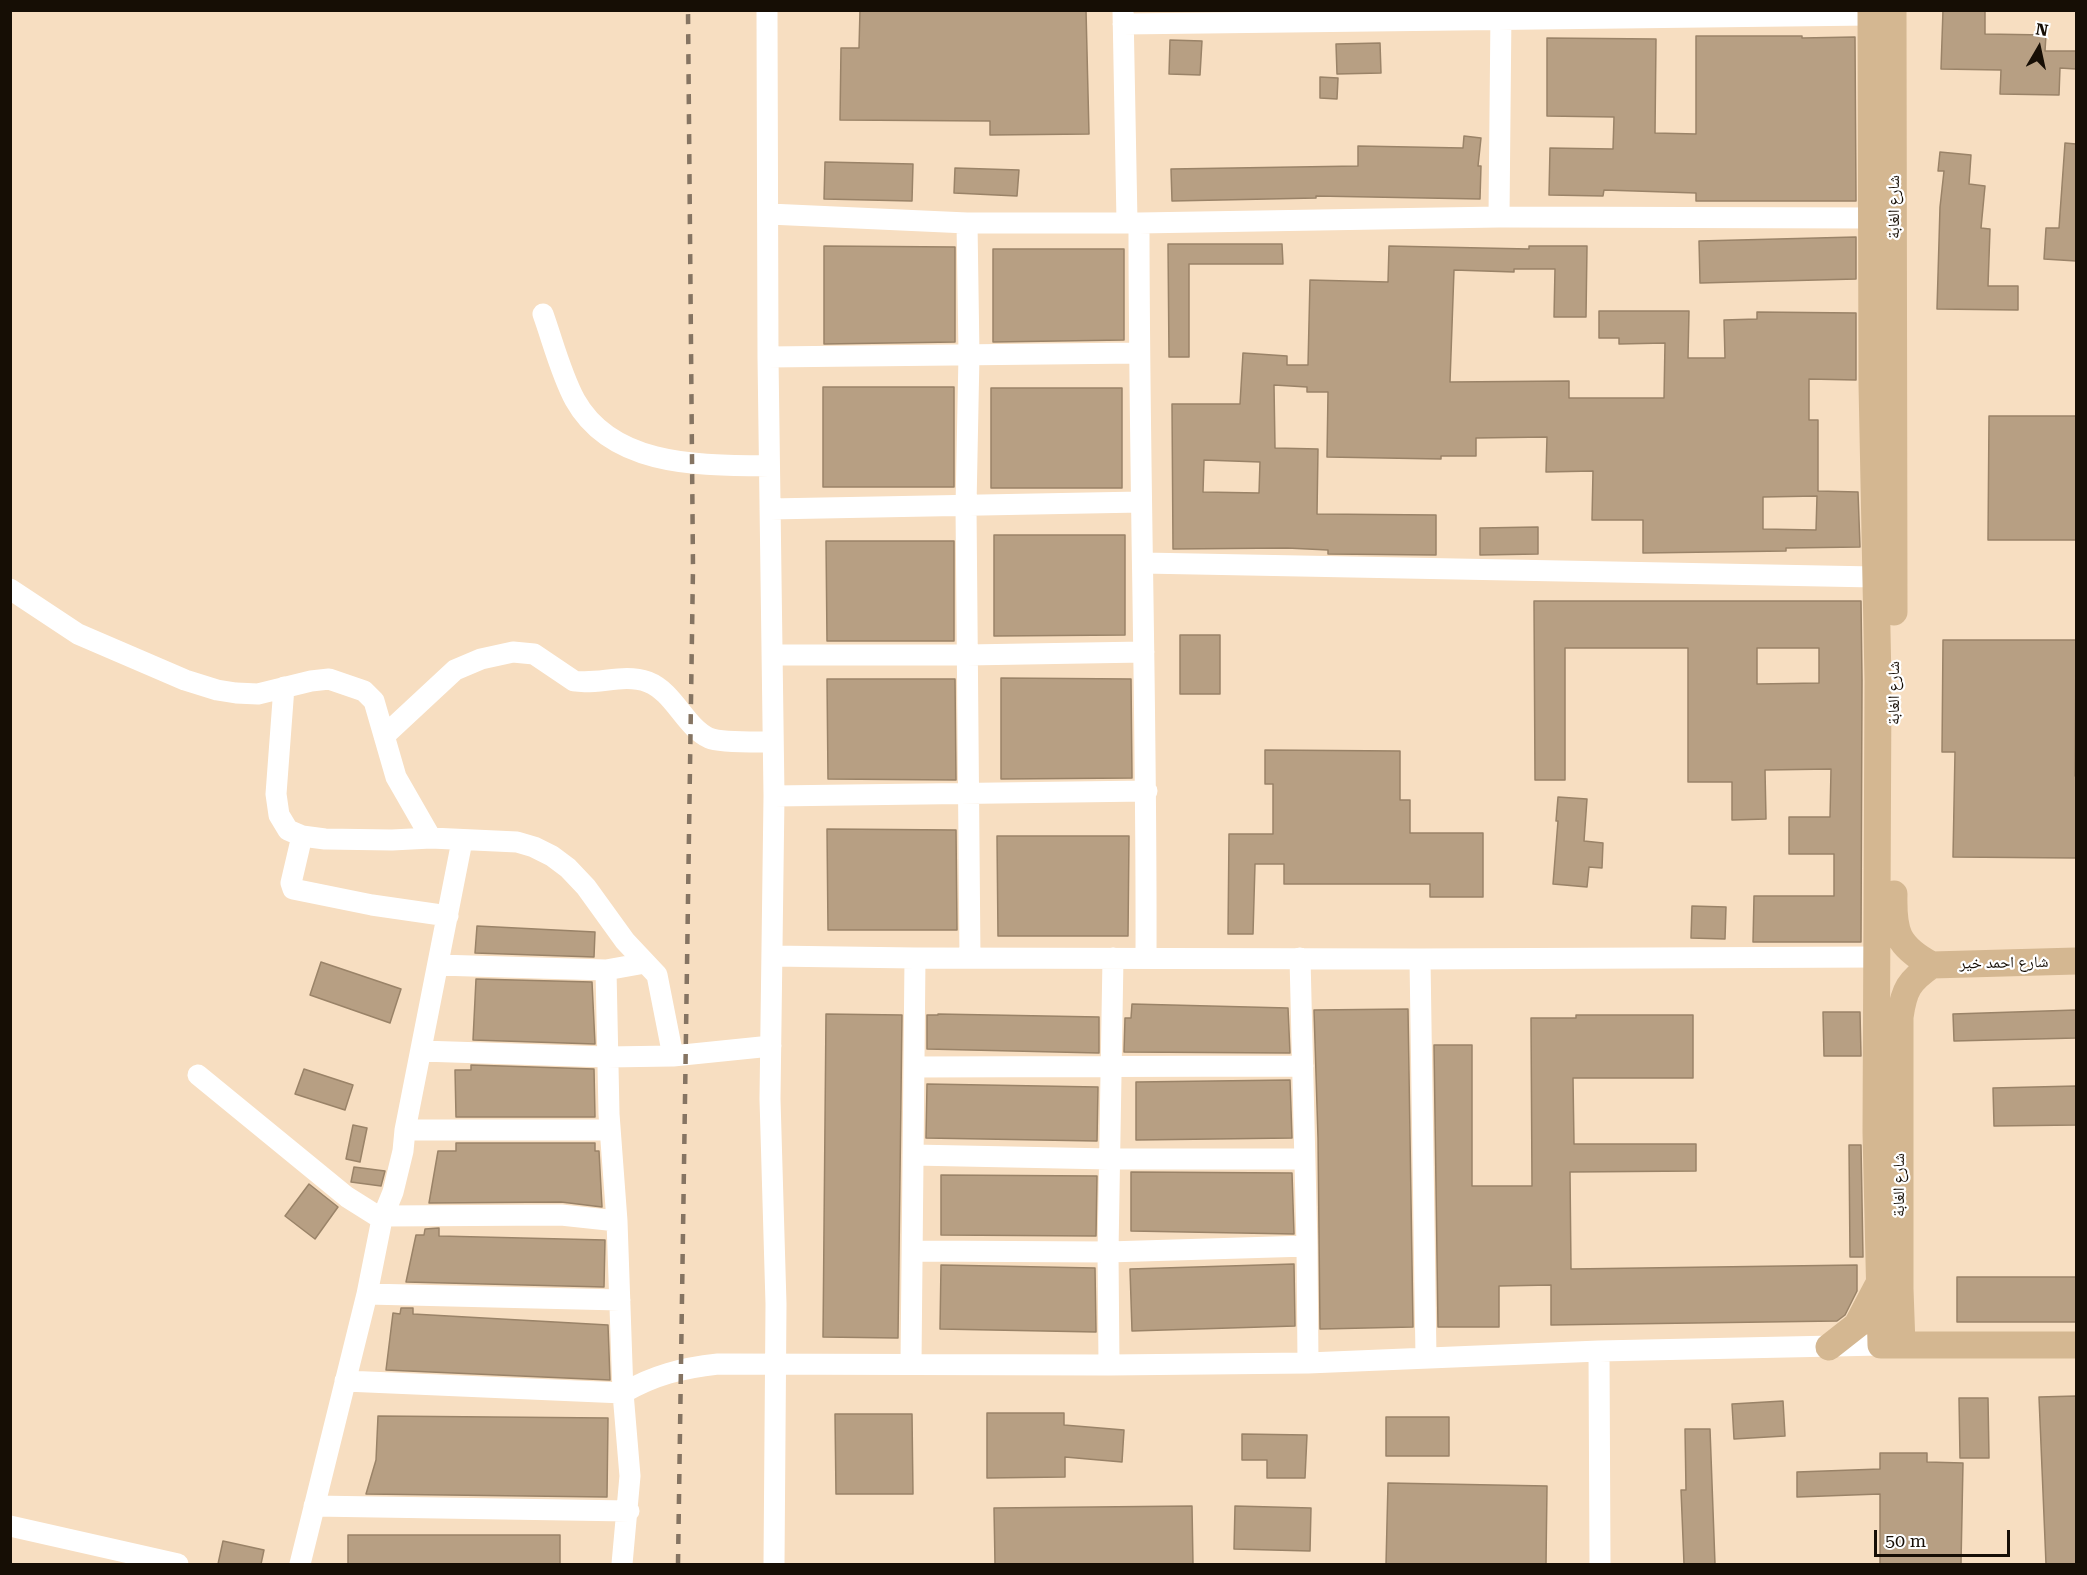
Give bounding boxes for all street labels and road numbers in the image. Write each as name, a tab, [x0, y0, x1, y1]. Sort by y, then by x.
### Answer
street label: شارع الغابة	[1884, 175, 1904, 239]
street label: شارع الغابة	[1884, 661, 1904, 725]
street label: شارع احمد خير	[1959, 953, 2049, 973]
street label: شارع الغابة	[1889, 1153, 1909, 1217]

